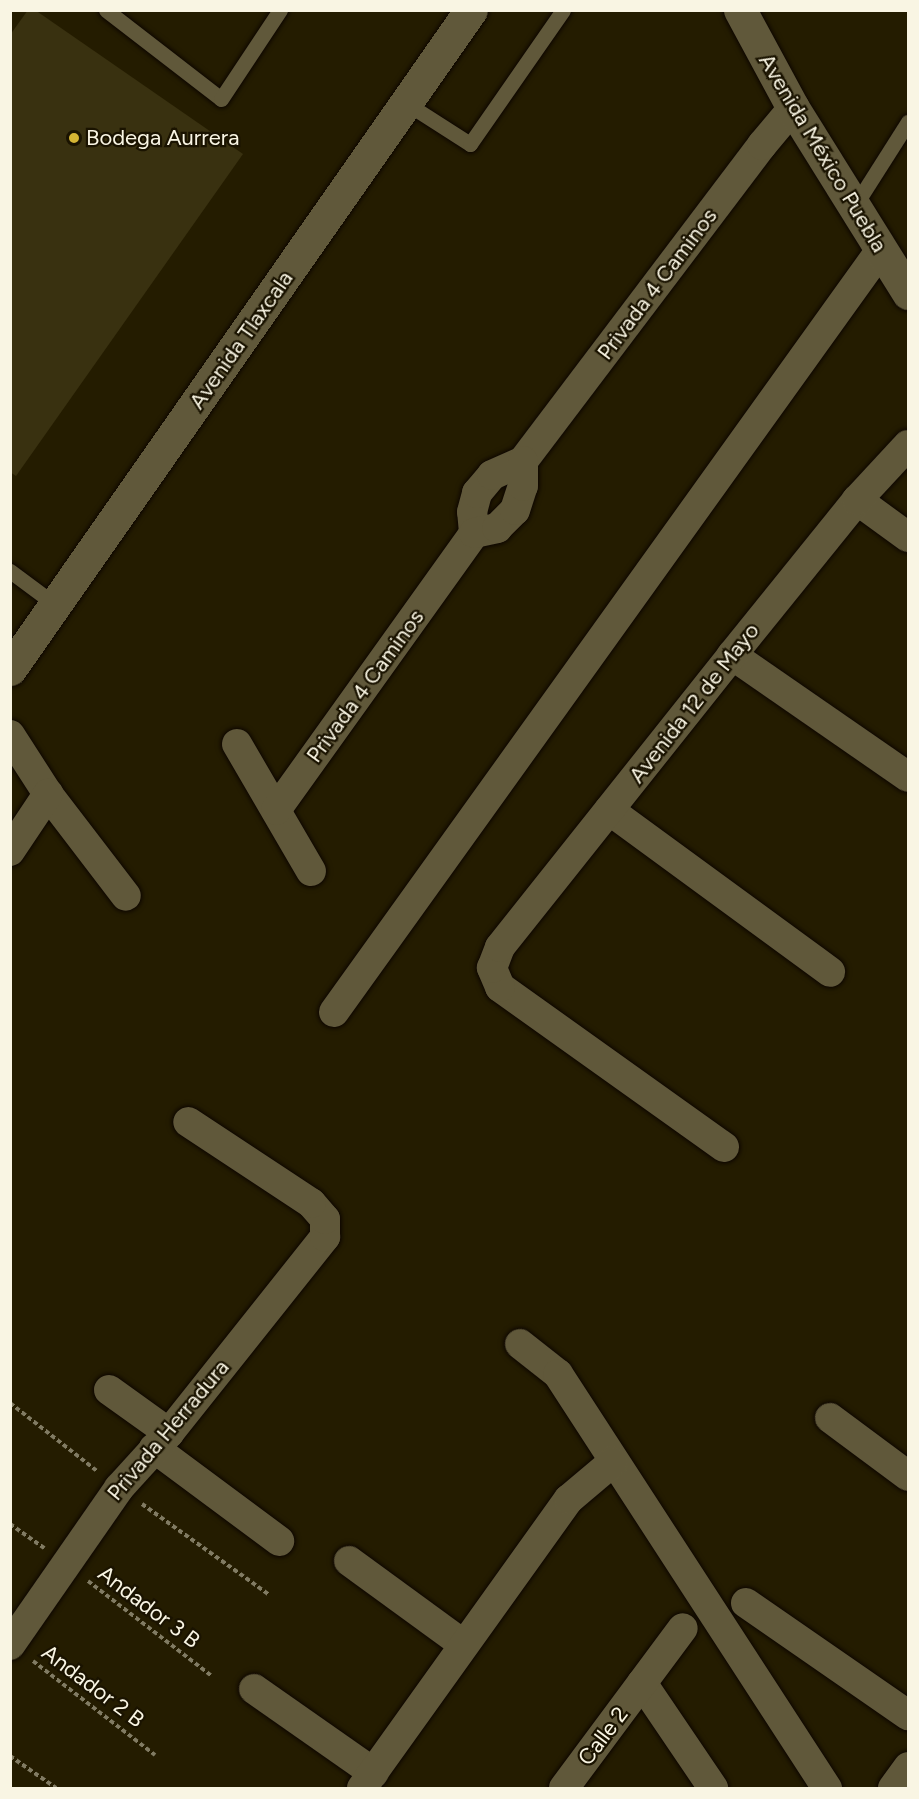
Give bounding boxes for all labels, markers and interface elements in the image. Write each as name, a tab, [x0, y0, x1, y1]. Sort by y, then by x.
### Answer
street label: Avenida México Puebla	[753, 49, 893, 257]
place label: Bodega Aurrera	[86, 125, 239, 151]
marker: Bodega Aurrera	[67, 131, 81, 145]
street label: Privada 4 Caminos	[592, 203, 722, 365]
street label: Avenida Tlaxcala	[184, 266, 298, 414]
street label: Privada 4 Caminos	[301, 604, 429, 768]
street label: Avenida 12 de Mayo	[623, 618, 765, 788]
street label: Privada Herradura	[101, 1354, 235, 1506]
street label: Andador 3 B	[93, 1560, 205, 1654]
street label: Andador 2 B	[37, 1639, 149, 1733]
street label: Calle 2	[572, 1701, 634, 1771]

